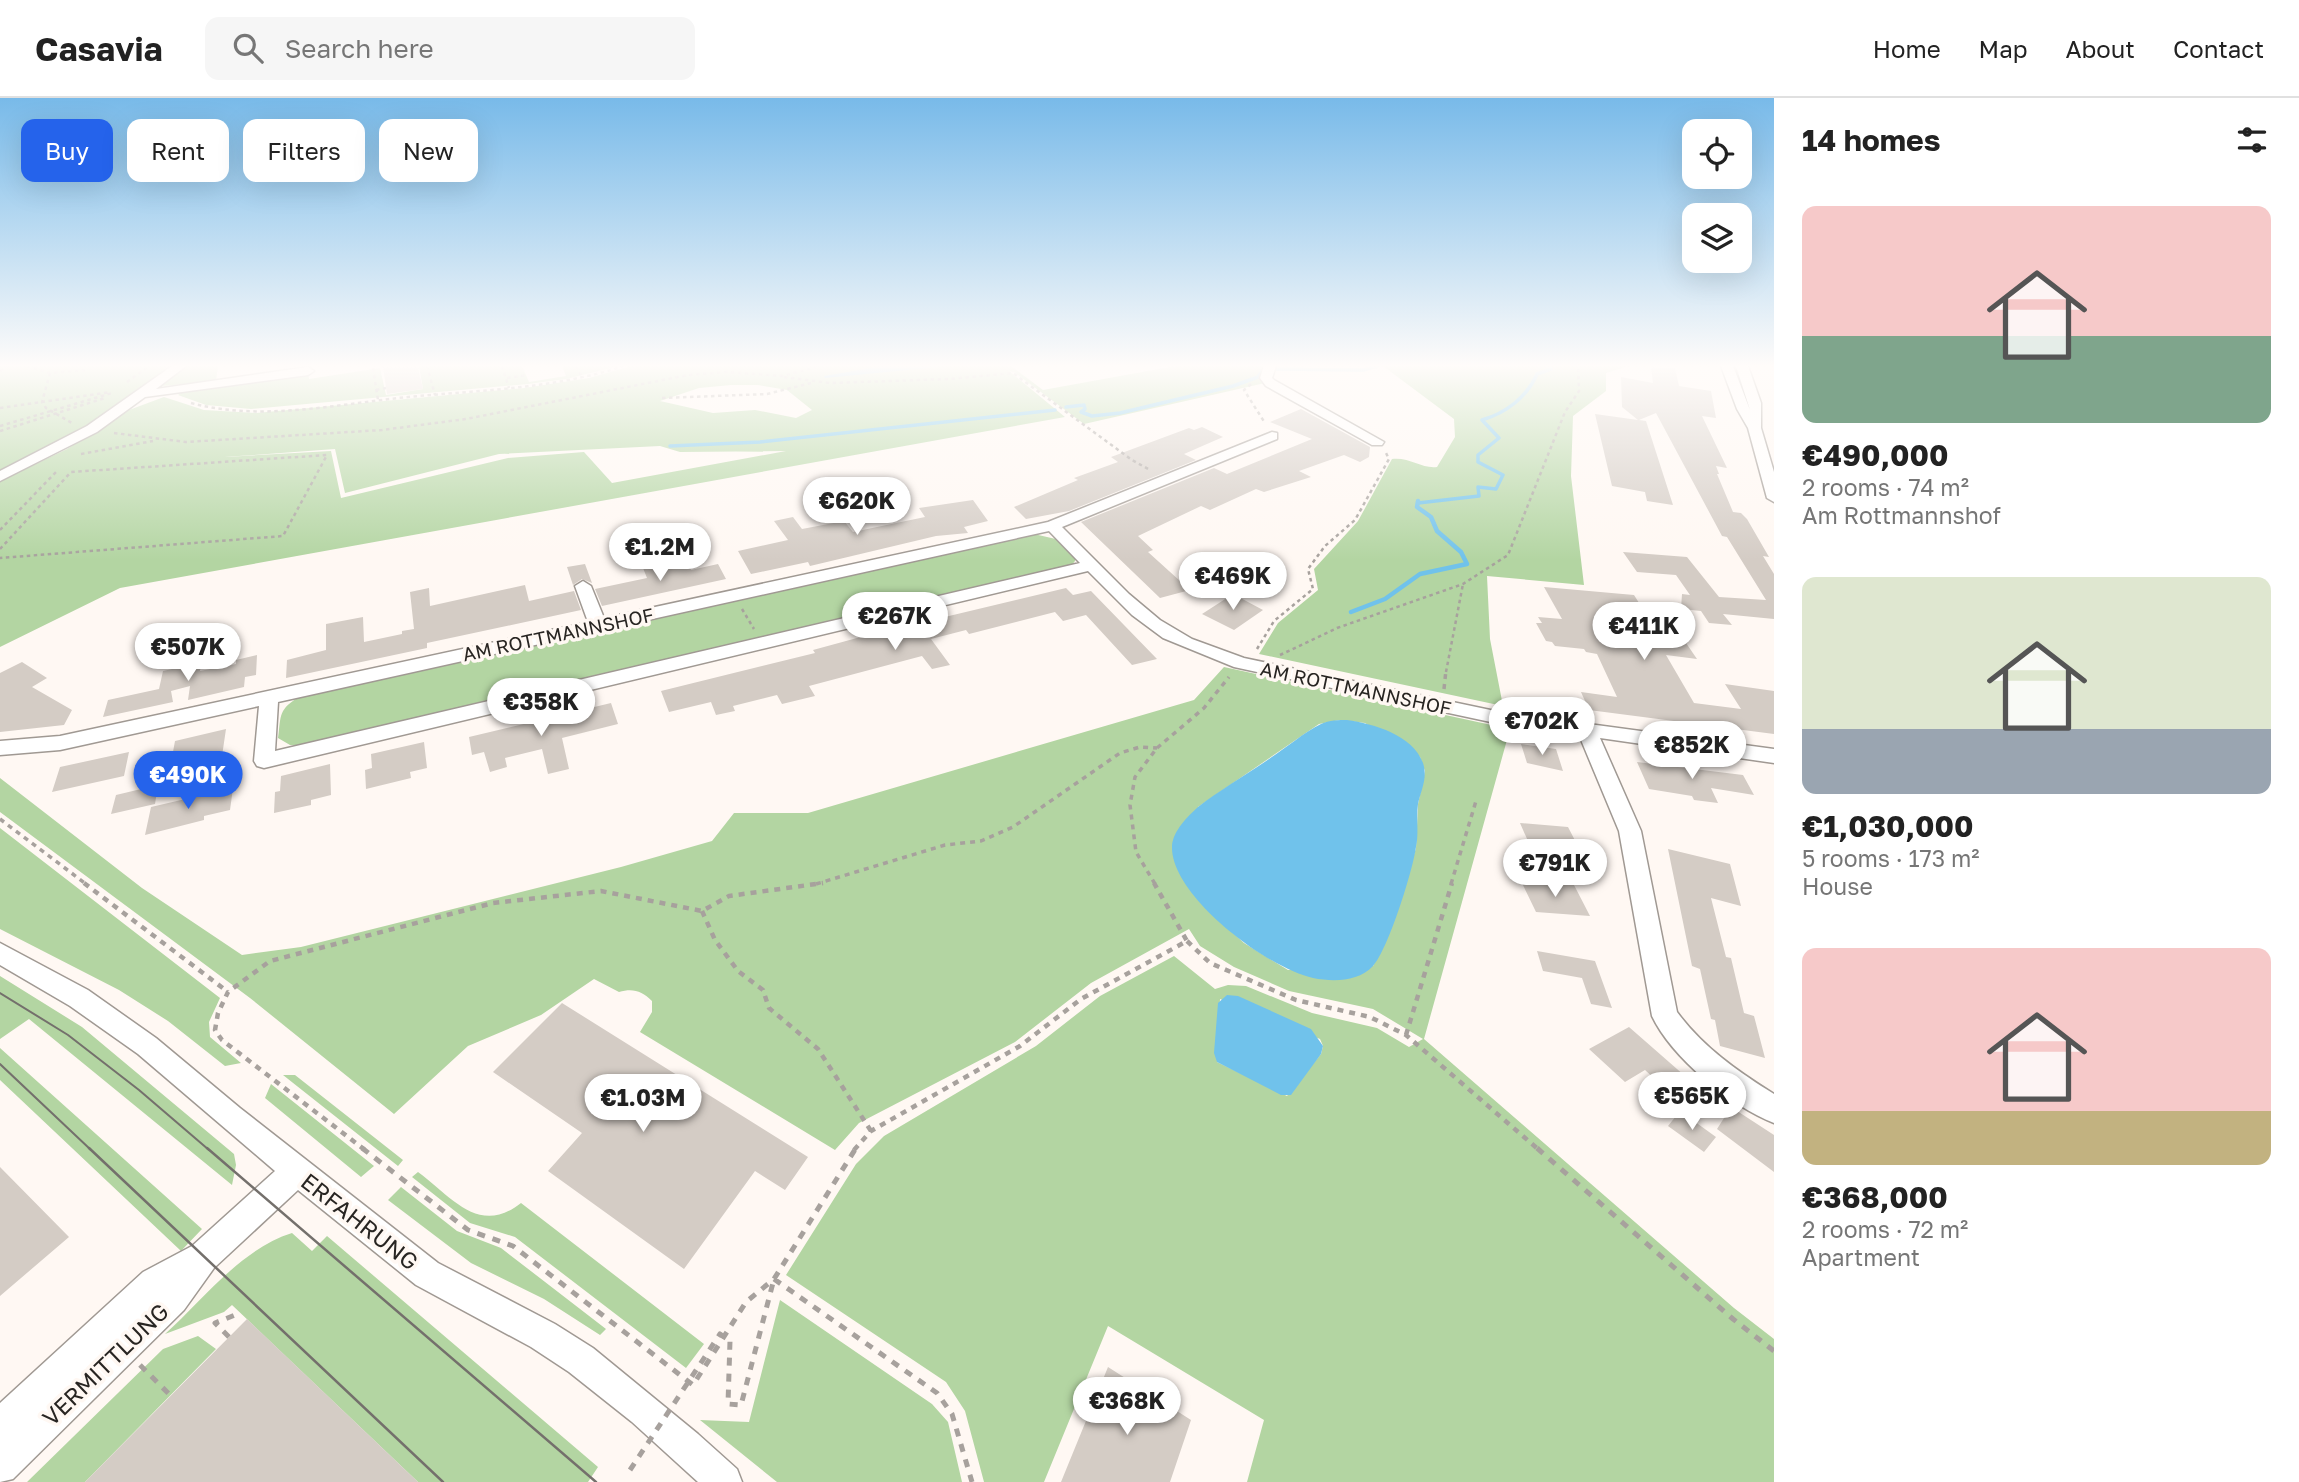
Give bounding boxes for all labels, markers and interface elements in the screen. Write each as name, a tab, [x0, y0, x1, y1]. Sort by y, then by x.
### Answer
search box	[205, 17, 695, 80]
text: Casavia	[35, 29, 163, 68]
icon: search	[229, 29, 267, 67]
text: Search here	[285, 33, 434, 64]
text: Home	[1873, 34, 1941, 63]
text: Map	[1979, 34, 2028, 63]
text: About	[2066, 34, 2135, 63]
text: Contact	[2173, 34, 2264, 63]
chip: Buy	[21, 119, 113, 182]
chip: Rent	[127, 119, 229, 182]
chip: Filters	[243, 119, 365, 182]
chip: New	[379, 119, 478, 182]
map controls	[1682, 119, 1752, 273]
button: locate	[1682, 119, 1752, 189]
icon: filters	[2233, 121, 2271, 159]
text: 14 homes	[1802, 122, 1941, 158]
button: layers	[1682, 203, 1752, 273]
icon: home	[1974, 252, 2100, 378]
text: €490,000	[1802, 437, 1949, 473]
text: 2 rooms · 74 m²	[1802, 473, 1969, 501]
pin: €620K	[808, 478, 906, 537]
text: €620K	[819, 486, 895, 514]
text: Am Rottmannshof	[1802, 501, 2001, 529]
pin: €1.2M	[611, 524, 709, 583]
text: €1.2M	[625, 532, 695, 560]
pin: €469K	[1184, 552, 1282, 612]
text: €469K	[1195, 561, 1271, 589]
pin: €267K	[846, 592, 944, 652]
text: €267K	[858, 601, 932, 629]
pin: €411K	[1595, 602, 1693, 662]
street label: AM ROTTMANNSHOF	[460, 603, 656, 665]
text: €411K	[1609, 611, 1679, 639]
icon: home	[1974, 623, 2100, 749]
pin: €507K	[139, 624, 237, 683]
text: €507K	[151, 632, 225, 660]
street label: AM ROTTMANNSHOF	[1258, 657, 1454, 719]
pin: €358K	[492, 678, 590, 738]
text: €358K	[503, 687, 579, 715]
pin: €702K	[1493, 698, 1591, 757]
text: €702K	[1505, 706, 1579, 734]
pin: €852K	[1643, 722, 1741, 781]
text: €852K	[1654, 730, 1730, 758]
pin: €490K	[139, 752, 237, 811]
text: €490K	[150, 760, 226, 788]
text: €1,030,000	[1802, 808, 1974, 844]
pin: €791K	[1506, 840, 1604, 899]
text: 5 rooms · 173 m²	[1802, 844, 1980, 872]
text: €791K	[1519, 848, 1591, 876]
text: House	[1802, 872, 1873, 900]
icon: home	[1974, 994, 2100, 1120]
pin: €565K	[1643, 1072, 1741, 1132]
pin: €1.03M	[586, 1074, 700, 1134]
text: €565K	[1654, 1081, 1730, 1109]
text: €1.03M	[601, 1083, 685, 1111]
street label: ERFAHRUNG	[296, 1167, 424, 1275]
text: €368,000	[1802, 1179, 1948, 1215]
text: 2 rooms · 72 m²	[1802, 1215, 1968, 1243]
text: Apartment	[1802, 1243, 1920, 1271]
street label: VERMITTLUNG	[36, 1297, 174, 1431]
pin: €368K	[1078, 1378, 1176, 1437]
text: €368K	[1089, 1386, 1165, 1414]

